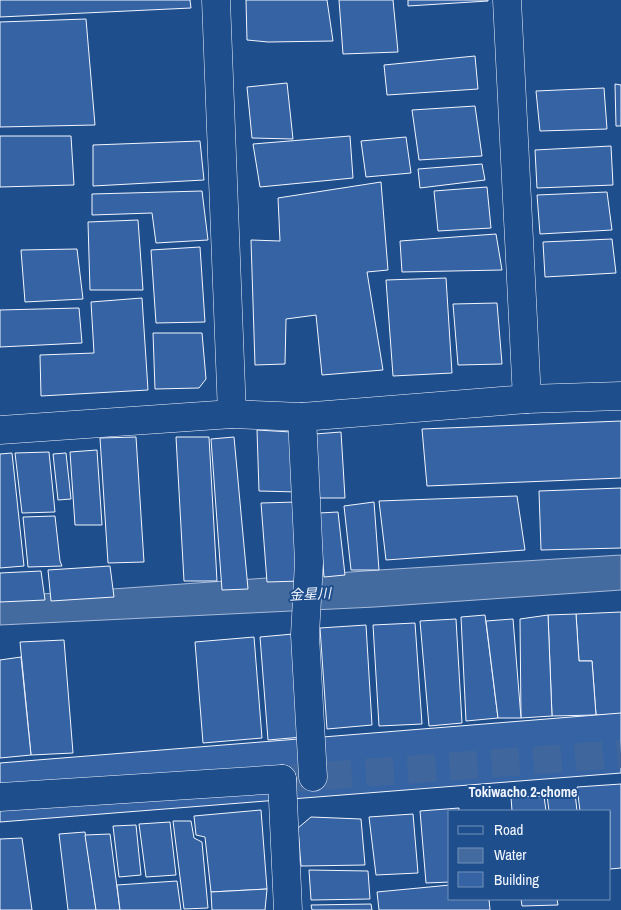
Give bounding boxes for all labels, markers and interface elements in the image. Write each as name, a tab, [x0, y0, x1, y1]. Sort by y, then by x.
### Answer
water label: 金星川	[289, 584, 333, 604]
district label: Tokiwacho 2-chome	[469, 783, 577, 801]
legend	[448, 810, 611, 900]
text: Road	[494, 819, 523, 840]
text: Water	[494, 844, 526, 865]
text: Building	[494, 869, 539, 890]

